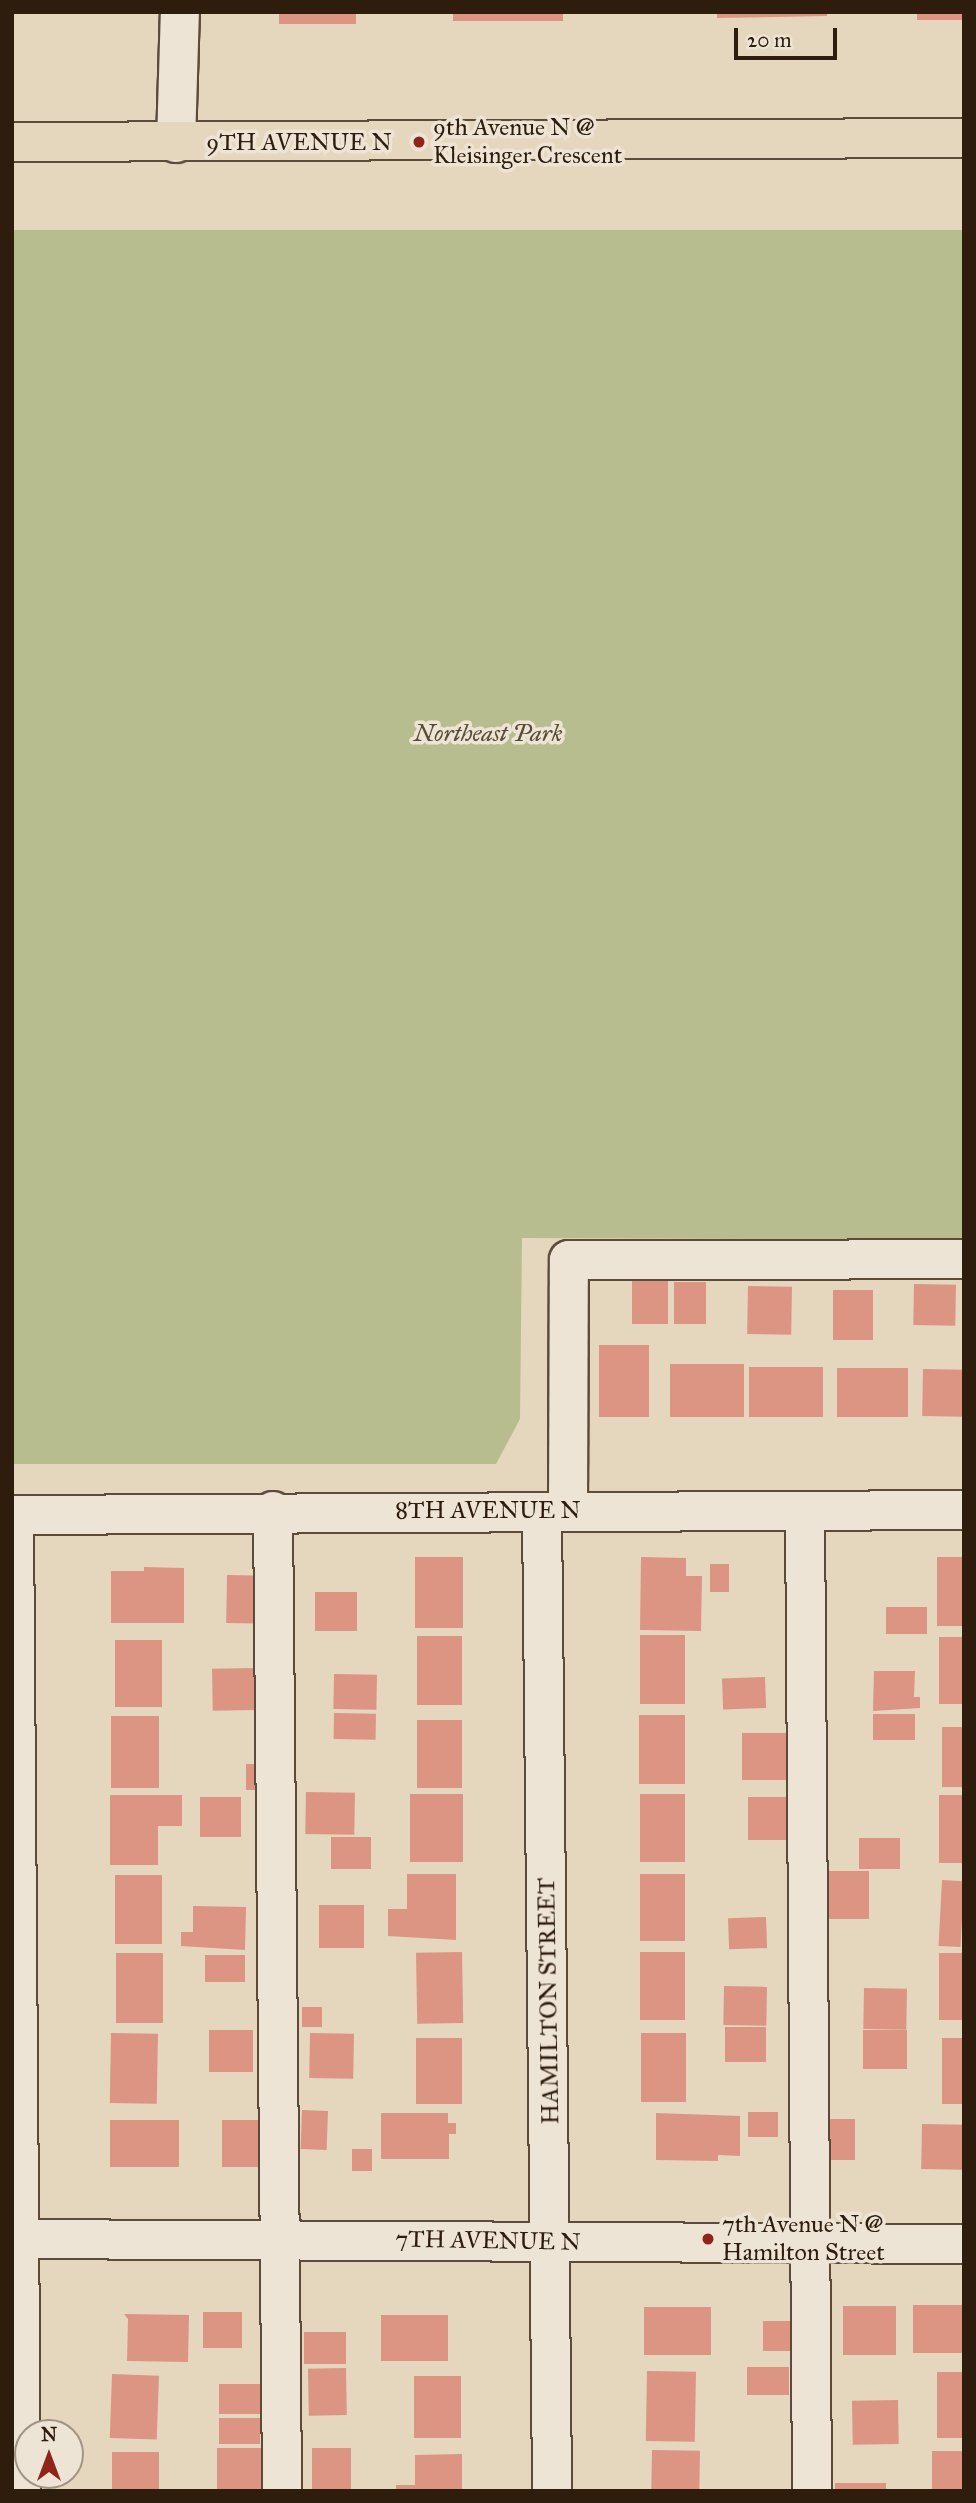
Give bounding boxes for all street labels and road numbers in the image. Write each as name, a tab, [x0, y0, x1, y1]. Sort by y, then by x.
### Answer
street label: 9TH AVENUE N	[206, 129, 392, 157]
street label: 8TH AVENUE N	[395, 1497, 581, 1525]
street label: HAMILTON STREET	[532, 1877, 566, 2125]
street label: 7TH AVENUE N	[395, 2225, 581, 2257]

